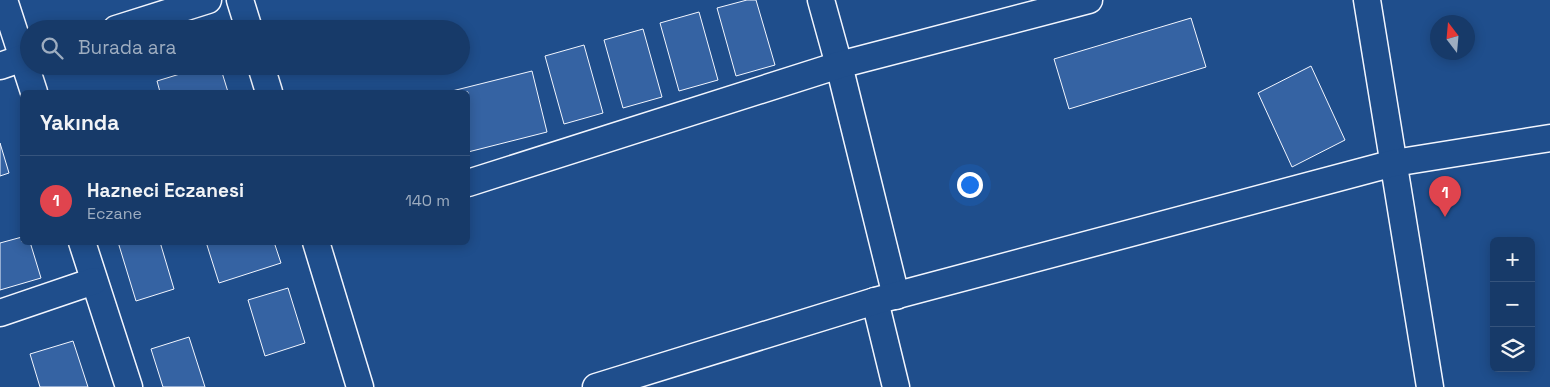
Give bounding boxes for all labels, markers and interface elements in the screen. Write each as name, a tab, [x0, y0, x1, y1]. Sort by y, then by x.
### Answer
north arrow	[1430, 15, 1475, 60]
search box	[20, 20, 470, 75]
icon: search	[38, 34, 66, 62]
text: Burada ara	[78, 35, 176, 60]
text: Yakında	[40, 109, 119, 136]
your location	[957, 172, 983, 198]
pin: 1	[1429, 176, 1461, 217]
text: Hazneci Eczanesi	[87, 178, 244, 203]
text: 1	[52, 190, 60, 211]
text: 140 m	[405, 190, 450, 211]
text: Eczane	[87, 203, 142, 224]
map controls	[1490, 237, 1535, 372]
button: +	[1490, 237, 1535, 282]
button: −	[1490, 282, 1535, 327]
button: layers	[1490, 327, 1535, 372]

